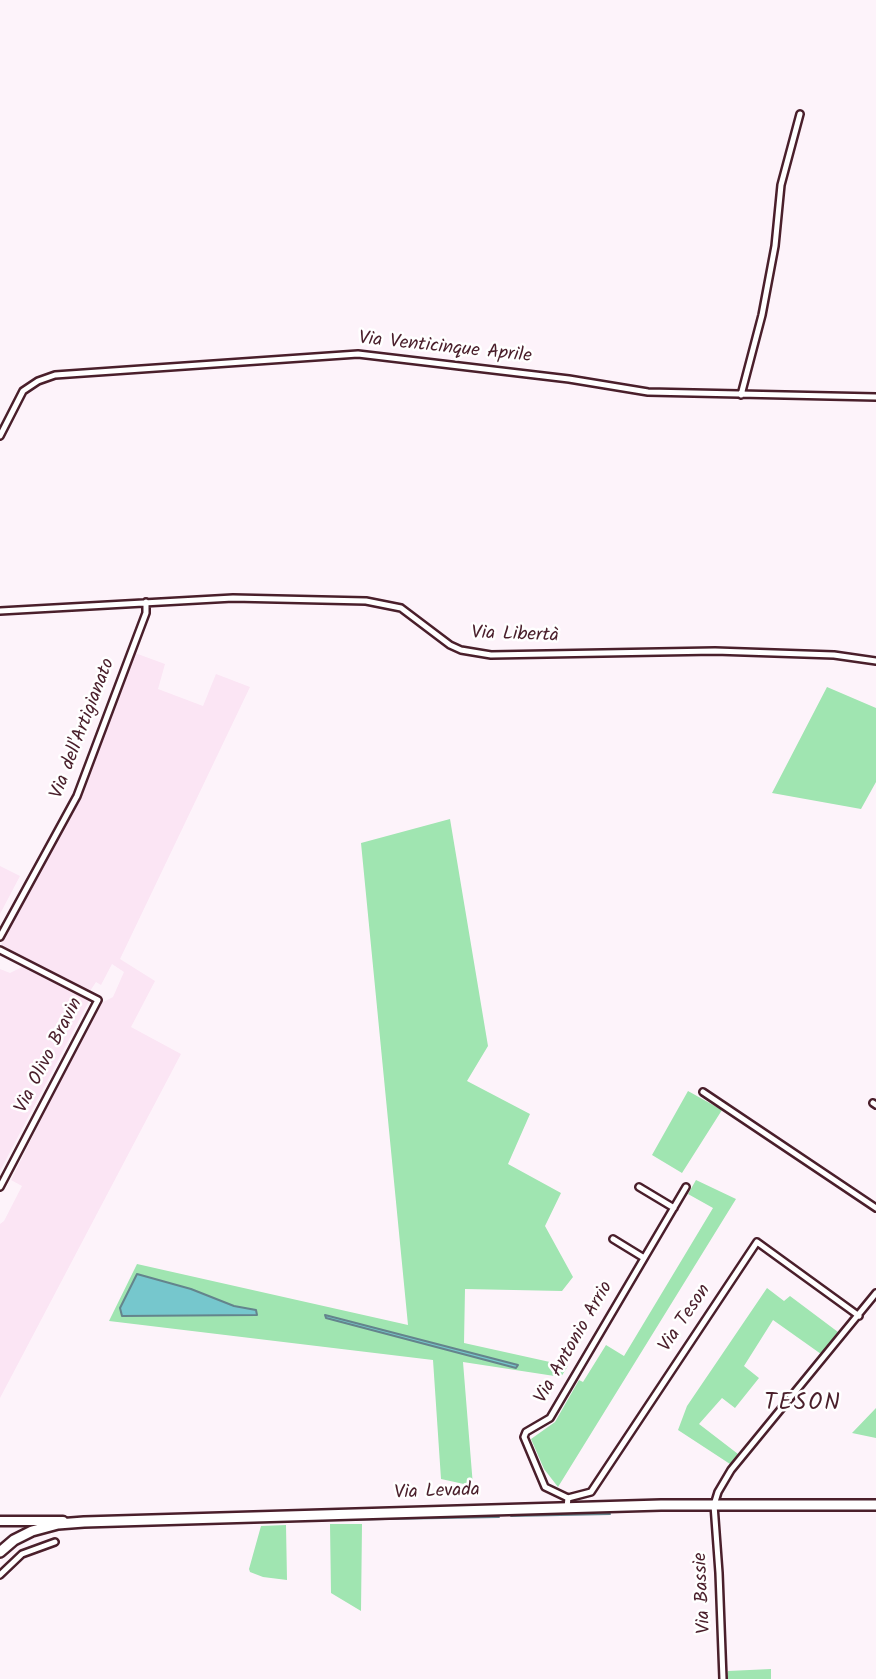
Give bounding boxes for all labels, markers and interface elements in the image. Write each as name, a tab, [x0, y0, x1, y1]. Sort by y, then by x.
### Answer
street label: Via Venticinque Aprile	[357, 329, 533, 369]
street label: Via Libertà	[471, 623, 559, 649]
street label: Via dell'Artigianato	[47, 656, 121, 802]
street label: Via Olivo Bravin	[11, 995, 89, 1117]
street label: Via Antonio Arrio	[531, 1278, 619, 1408]
street label: Via Teson	[655, 1281, 717, 1357]
district label: TESON	[765, 1391, 841, 1419]
street label: Via Levada	[394, 1480, 480, 1506]
street label: Via Bassie	[690, 1552, 718, 1634]

